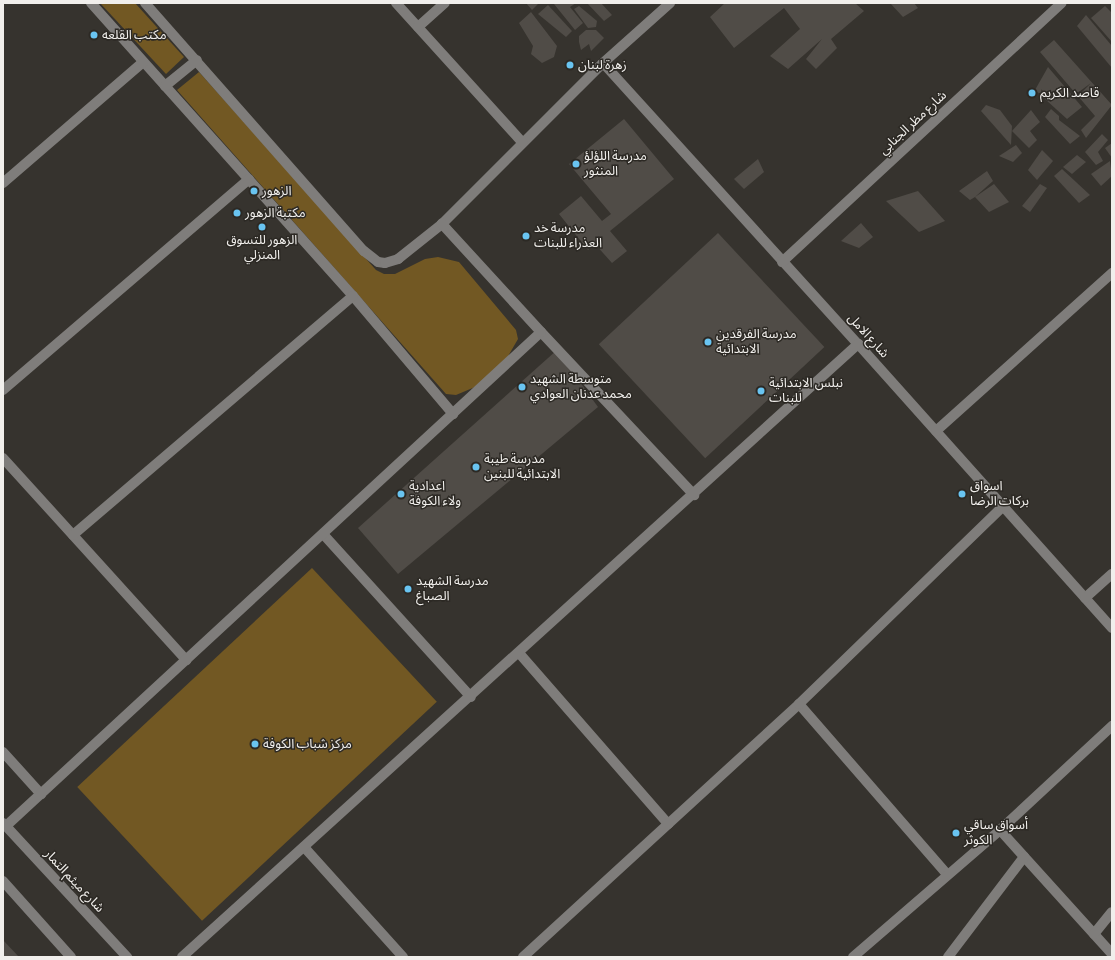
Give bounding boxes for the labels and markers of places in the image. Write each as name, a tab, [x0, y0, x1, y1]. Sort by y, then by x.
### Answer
place label: مكتب القلعه	[102, 27, 166, 43]
marker: مكتب القلعه	[89, 30, 99, 40]
place label: زهرة لبنان	[578, 57, 627, 73]
marker: زهرة لبنان	[565, 60, 575, 70]
place label: قاصد الكريم	[1040, 85, 1099, 101]
marker: قاصد الكريم	[1027, 88, 1037, 98]
place label: مدرسة اللؤلؤ المنثور	[584, 149, 647, 180]
marker: مدرسة اللؤلؤ المنثور	[571, 159, 581, 169]
place label: الزهور	[262, 183, 291, 199]
marker: الزهور	[249, 186, 259, 196]
place label: مكتبة الزهور	[245, 205, 306, 221]
marker: مكتبة الزهور	[232, 208, 242, 218]
place label: مدرسة خد العذراء للبنات	[534, 221, 602, 252]
marker: الزهور للتسوق المنزلي	[257, 222, 267, 232]
marker: مدرسة خد العذراء للبنات	[521, 231, 531, 241]
place label: الزهور للتسوق المنزلي	[227, 233, 297, 264]
place label: مدرسة الفرقدين الابتدائية	[716, 327, 796, 358]
marker: مدرسة الفرقدين الابتدائية	[703, 337, 713, 347]
place label: متوسطة الشهيد محمد عدنان العوادي	[530, 372, 632, 403]
place label: نبلس الابتدائية للبنات	[769, 376, 843, 407]
marker: متوسطة الشهيد محمد عدنان العوادي	[517, 382, 527, 392]
marker: نبلس الابتدائية للبنات	[756, 386, 766, 396]
place label: مدرسة طيبة الابتدائية للبنين	[484, 452, 560, 483]
marker: مدرسة طيبة الابتدائية للبنين	[471, 462, 481, 472]
place label: اعدادية ولاء الكوفة	[409, 479, 461, 510]
place label: اسواق بركات الرضا	[970, 479, 1029, 510]
marker: اعدادية ولاء الكوفة	[396, 489, 406, 499]
marker: اسواق بركات الرضا	[957, 489, 967, 499]
place label: مدرسة الشهيد الصباغ	[416, 574, 489, 605]
marker: مدرسة الشهيد الصباغ	[403, 584, 413, 594]
place label: مركز شباب الكوفة	[263, 736, 352, 752]
marker: مركز شباب الكوفة	[250, 739, 260, 749]
place label: أسواق ساقي الكوثر	[964, 818, 1028, 849]
marker: أسواق ساقي الكوثر	[951, 828, 961, 838]

